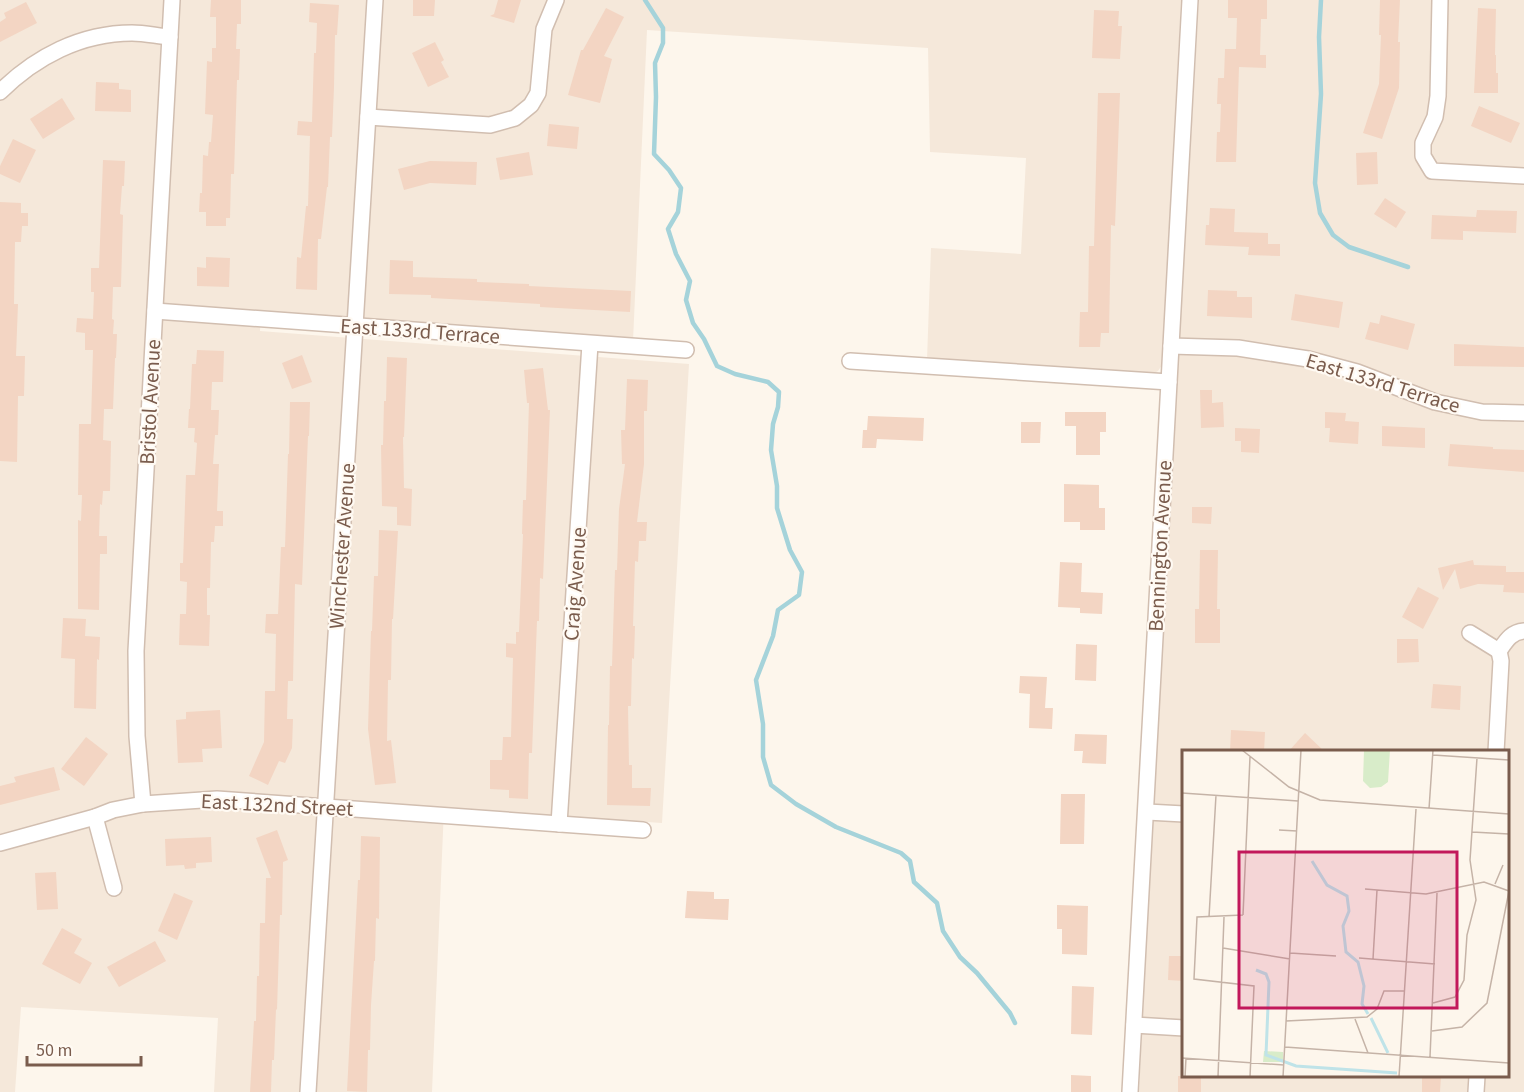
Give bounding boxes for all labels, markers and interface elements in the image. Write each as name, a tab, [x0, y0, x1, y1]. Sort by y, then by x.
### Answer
street label: East 133rd Terrace	[339, 310, 501, 352]
street label: Bristol Avenue	[132, 338, 168, 466]
street label: East 133rd Terrace	[1302, 345, 1464, 421]
street label: Bennington Avenue	[1141, 460, 1179, 632]
street label: Winchester Avenue	[321, 462, 363, 630]
street label: Craig Avenue	[556, 526, 594, 642]
inset map	[1182, 750, 1509, 1077]
street label: East 132nd Street	[200, 786, 354, 824]
scale bar	[27, 1029, 141, 1067]
text: 50 m	[36, 1038, 72, 1063]

